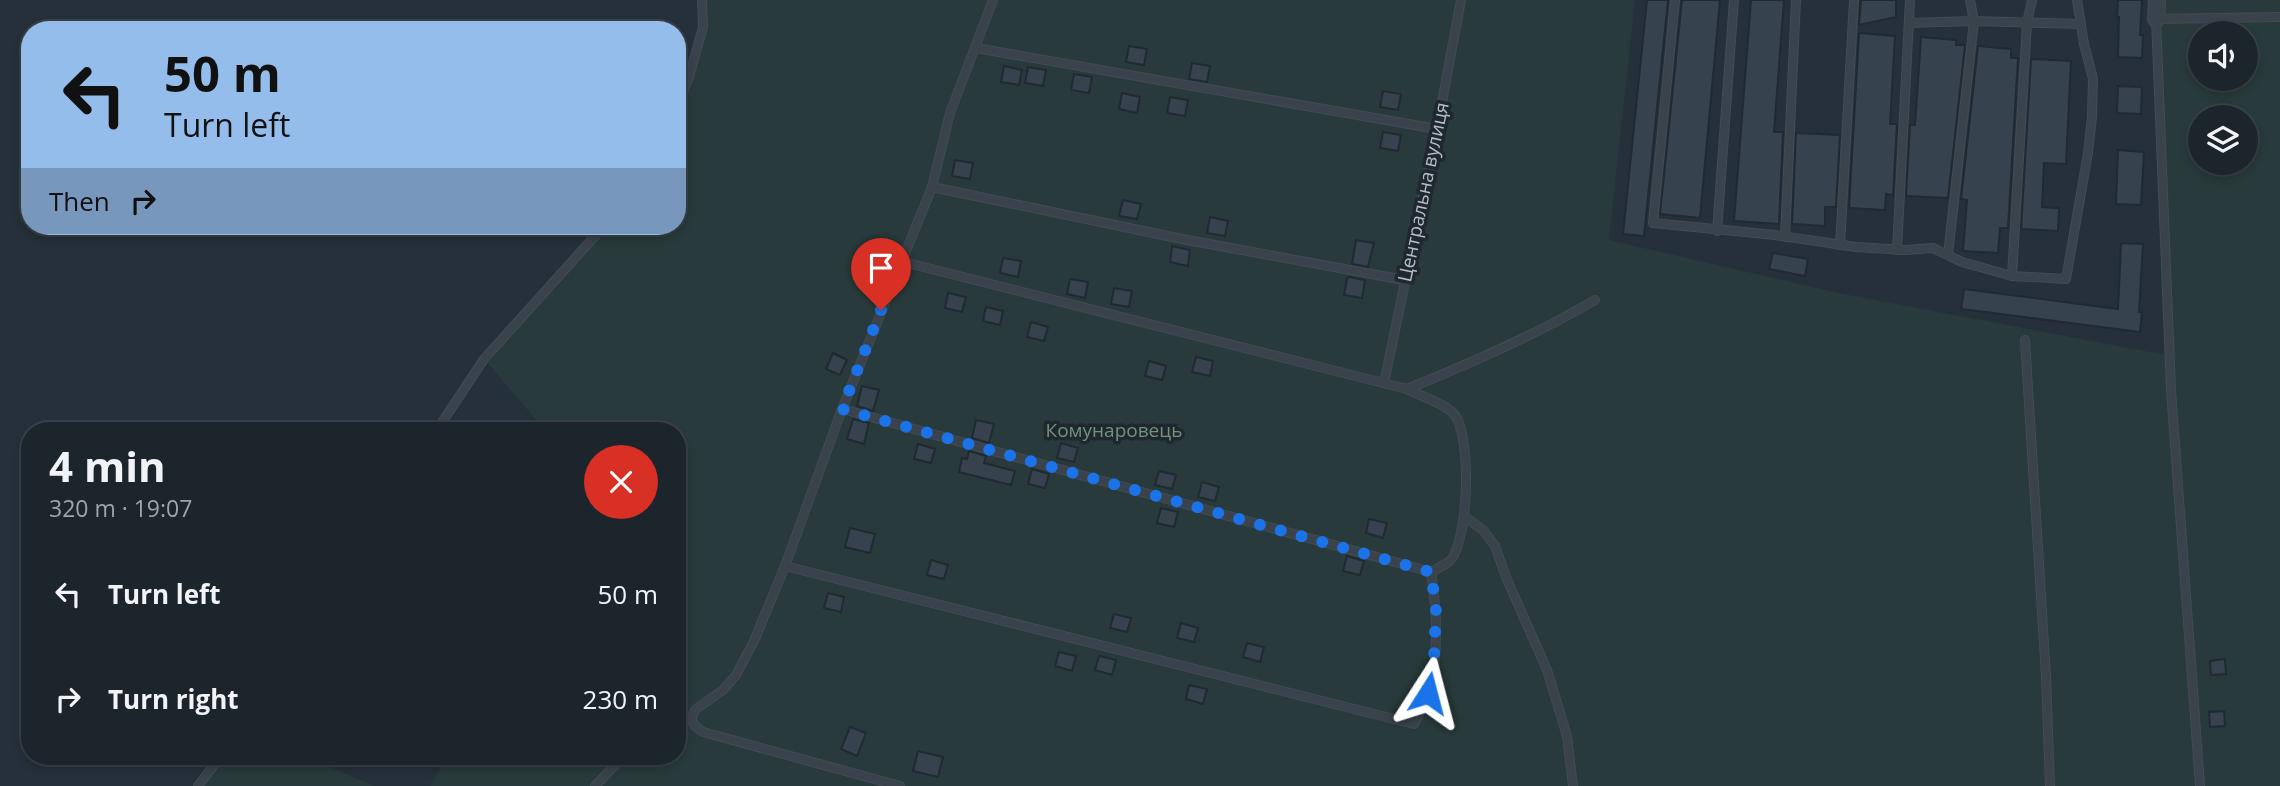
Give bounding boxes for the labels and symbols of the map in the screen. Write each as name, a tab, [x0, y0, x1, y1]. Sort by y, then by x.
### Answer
street label: Центральна вулиця	[1391, 100, 1455, 284]
pin	[851, 238, 911, 310]
park label: Комунаровець	[1046, 417, 1182, 443]
position arrow	[1391, 656, 1465, 730]

